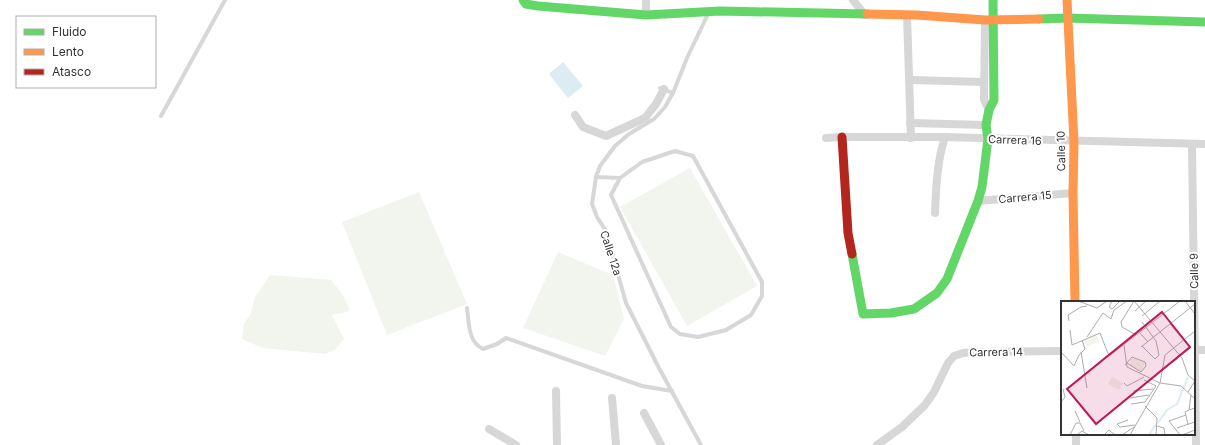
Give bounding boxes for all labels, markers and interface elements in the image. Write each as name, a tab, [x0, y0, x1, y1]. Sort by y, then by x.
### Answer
legend	[16, 16, 156, 88]
text: Fluido	[52, 24, 87, 39]
text: Lento	[52, 44, 84, 59]
text: Atasco	[52, 64, 91, 79]
street label: Calle 10	[1054, 131, 1068, 171]
street label: Carrera 16	[988, 132, 1042, 148]
street label: Carrera 15	[998, 188, 1053, 206]
street label: Calle 12a	[597, 229, 625, 277]
street label: Calle 9	[1187, 253, 1201, 289]
inset map	[1061, 301, 1195, 435]
street label: Carrera 14	[969, 345, 1023, 359]

